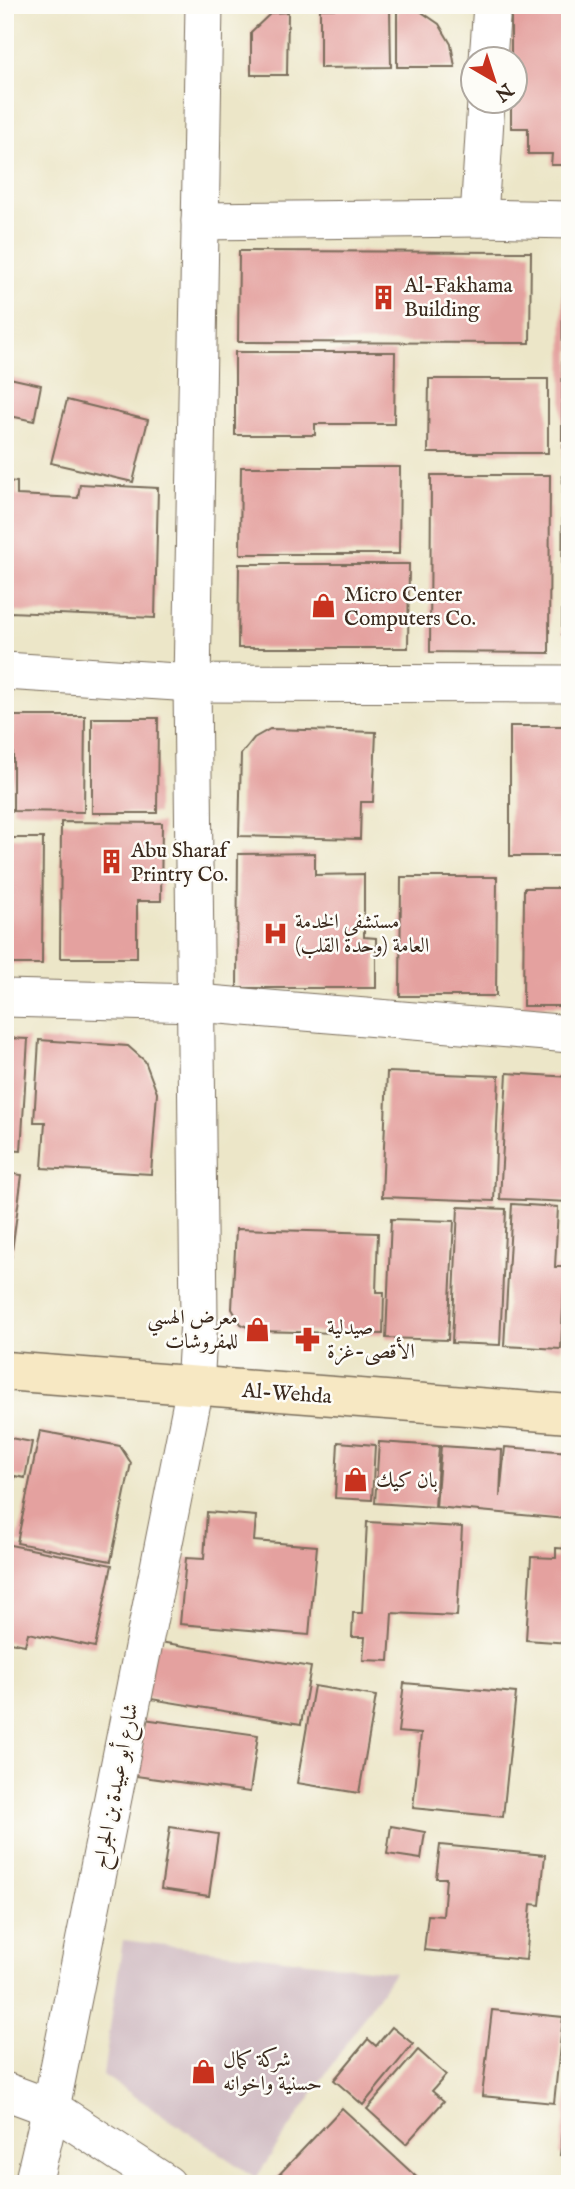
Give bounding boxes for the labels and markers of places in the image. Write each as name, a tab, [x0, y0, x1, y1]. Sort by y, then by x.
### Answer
place label: Al-Fakhama Building	[403, 273, 514, 324]
building icon: Al-Fakhama Building	[370, 283, 398, 311]
place label: Micro Center Computers Co.	[344, 582, 476, 633]
shop icon: Micro Center Computers Co.	[310, 592, 338, 620]
place label: Abu Sharaf Printry Co.	[130, 838, 231, 889]
building icon: Abu Sharaf Printry Co.	[97, 848, 125, 876]
place label: مستشفى الخدمة العامة (وحدة القلب)	[295, 909, 429, 960]
hospital icon: مستشفى الخدمة العامة (وحدة القلب)	[261, 919, 289, 947]
place label: معرض الهسي للمفروشات	[147, 1305, 238, 1356]
shop icon: معرض الهسي للمفروشات	[244, 1315, 272, 1343]
place label: صيدلية الأقصى-غزة	[327, 1315, 415, 1366]
pharmacy icon: صيدلية الأقصى-غزة	[293, 1325, 321, 1353]
shop icon: بان كيك	[342, 1466, 370, 1494]
place label: بان كيك	[376, 1468, 438, 1495]
place label: شركة كمال حسنية واخوانه	[223, 2046, 322, 2098]
shop icon: شركة كمال حسنية واخوانه	[189, 2057, 217, 2085]

